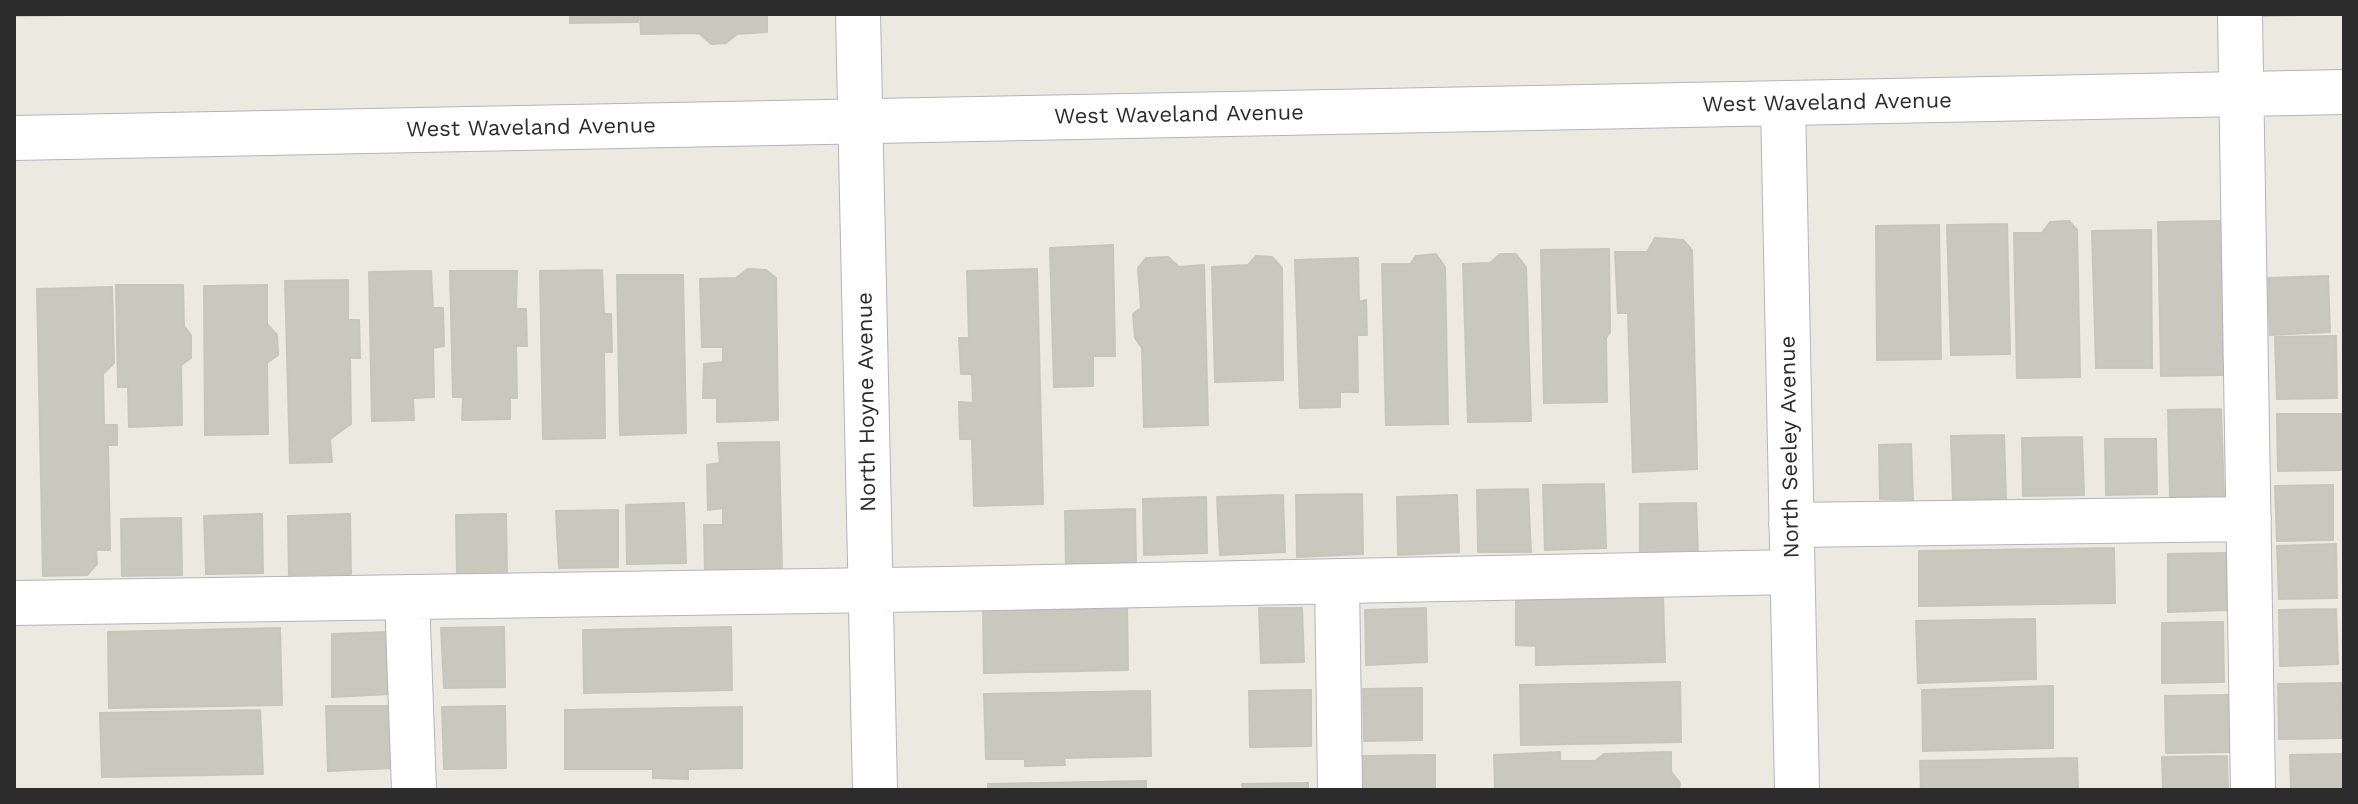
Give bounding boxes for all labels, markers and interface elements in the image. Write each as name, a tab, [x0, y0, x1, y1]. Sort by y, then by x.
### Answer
street label: West Waveland Avenue	[1702, 88, 1952, 118]
street label: West Waveland Avenue	[1054, 100, 1304, 130]
street label: West Waveland Avenue	[406, 113, 656, 143]
street label: North Hoyne Avenue	[852, 292, 882, 512]
street label: North Seeley Avenue	[1775, 335, 1805, 559]

